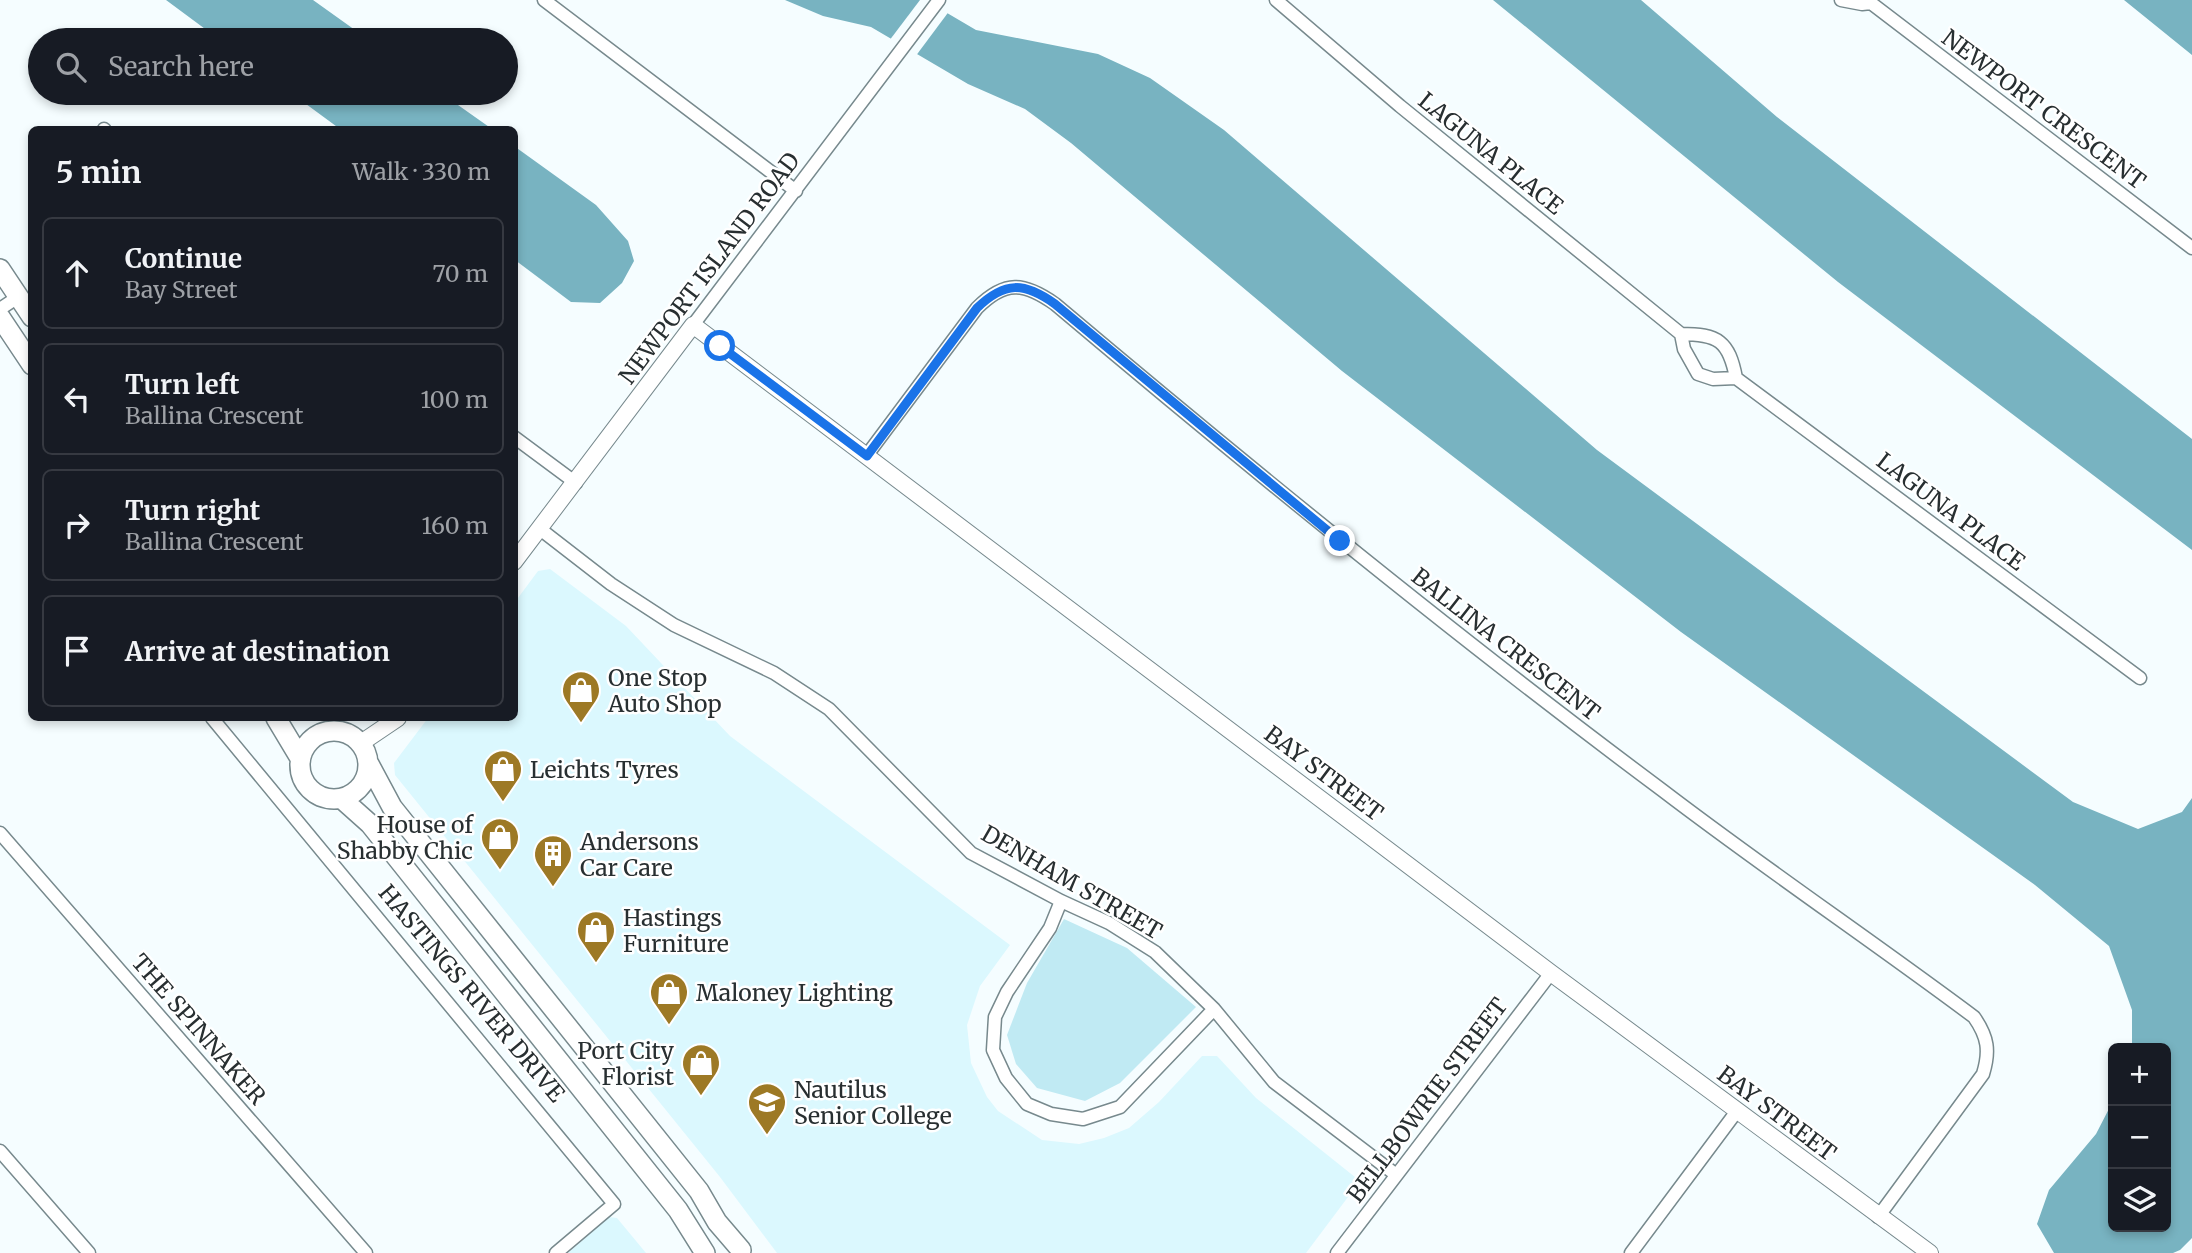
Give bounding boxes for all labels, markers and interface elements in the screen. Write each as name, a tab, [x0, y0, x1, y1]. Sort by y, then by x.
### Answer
street label: NEWPORT CRESCENT	[1936, 23, 2152, 195]
search box	[28, 28, 518, 105]
icon: search	[52, 48, 90, 86]
text: Search here	[108, 50, 254, 83]
street label: LAGUNA PLACE	[1413, 86, 1570, 221]
street label: NEWPORT ISLAND ROAD	[612, 146, 806, 390]
text: 5 min	[56, 153, 141, 191]
text: Walk · 330 m	[352, 157, 490, 186]
text: Continue	[125, 242, 242, 275]
icon: ahead	[58, 254, 96, 292]
text: 70 m	[432, 259, 488, 288]
text: Bay Street	[125, 275, 238, 304]
route start	[704, 330, 735, 361]
text: Turn left	[125, 368, 239, 401]
icon: left	[58, 380, 96, 418]
text: 100 m	[420, 385, 488, 414]
text: Ballina Crescent	[125, 401, 304, 430]
street label: LAGUNA PLACE	[1871, 446, 2031, 576]
text: Turn right	[125, 494, 260, 527]
icon: right	[58, 506, 96, 544]
text: 160 m	[422, 511, 488, 540]
route end	[1324, 525, 1355, 556]
text: Ballina Crescent	[125, 527, 304, 556]
street label: BALLINA CRESCENT	[1406, 561, 1606, 727]
icon: arrive	[58, 632, 96, 670]
text: Arrive at destination	[125, 635, 390, 668]
place label: One Stop Auto Shop	[607, 663, 722, 718]
shop icon: One Stop Auto Shop	[560, 669, 602, 724]
street label: BAY STREET	[1259, 719, 1389, 827]
shop icon: Leichts Tyres	[482, 748, 524, 803]
place label: Leichts Tyres	[530, 755, 679, 784]
place label: House of Shabby Chic	[337, 810, 474, 865]
shop icon: House of Shabby Chic	[479, 816, 521, 871]
street label: DENHAM STREET	[977, 819, 1167, 945]
place label: Andersons Car Care	[579, 827, 699, 882]
building icon: Andersons Car Care	[532, 833, 574, 888]
street label: HASTINGS RIVER DRIVE	[373, 879, 572, 1108]
place label: Hastings Furniture	[623, 903, 729, 958]
shop icon: Hastings Furniture	[575, 909, 617, 964]
street label: THE SPINNAKER	[126, 948, 272, 1110]
shop icon: Maloney Lighting	[648, 971, 690, 1026]
place label: Maloney Lighting	[696, 978, 893, 1007]
street label: BELLBOWRIE STREET	[1341, 992, 1513, 1208]
place label: Port City Florist	[577, 1036, 675, 1091]
shop icon: Port City Florist	[680, 1042, 722, 1097]
map controls	[2108, 1043, 2171, 1232]
button: +	[2108, 1043, 2171, 1106]
street label: BAY STREET	[1712, 1059, 1842, 1167]
place label: Nautilus Senior College	[794, 1075, 952, 1130]
school or university icon: Nautilus Senior College	[746, 1081, 788, 1136]
button: −	[2108, 1106, 2171, 1169]
button: layers	[2108, 1169, 2171, 1232]

